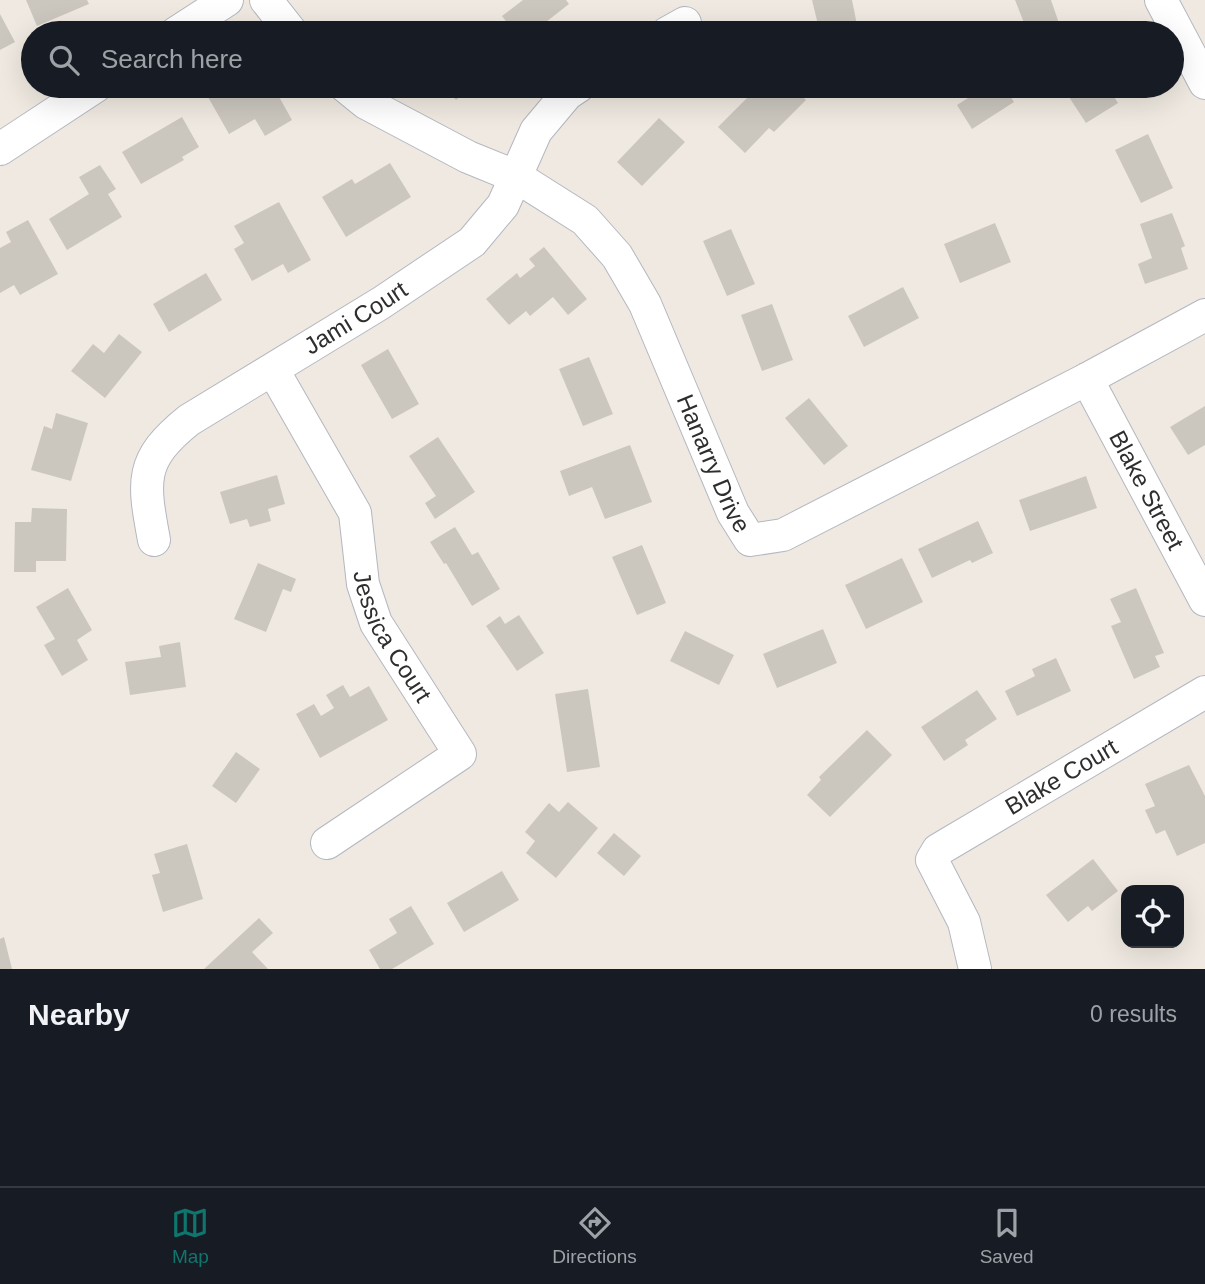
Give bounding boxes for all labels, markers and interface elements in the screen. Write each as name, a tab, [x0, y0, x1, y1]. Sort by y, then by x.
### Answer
search box	[21, 21, 1184, 98]
icon: search	[45, 41, 83, 79]
text: Search here	[101, 44, 243, 74]
street label: Jami Court	[299, 275, 412, 360]
street label: Hanarry Drive	[672, 390, 756, 537]
street label: Blake Street	[1104, 426, 1190, 554]
street label: Jessica Court	[349, 569, 437, 707]
street label: Blake Court	[1000, 733, 1122, 820]
map controls	[1121, 885, 1184, 948]
button: locate	[1121, 885, 1184, 948]
text: Nearby	[28, 998, 130, 1031]
text: 0 results	[1090, 1001, 1177, 1027]
tab: Map	[171, 1204, 209, 1268]
tab: Directions	[552, 1204, 637, 1268]
tab: Saved	[980, 1204, 1034, 1268]

